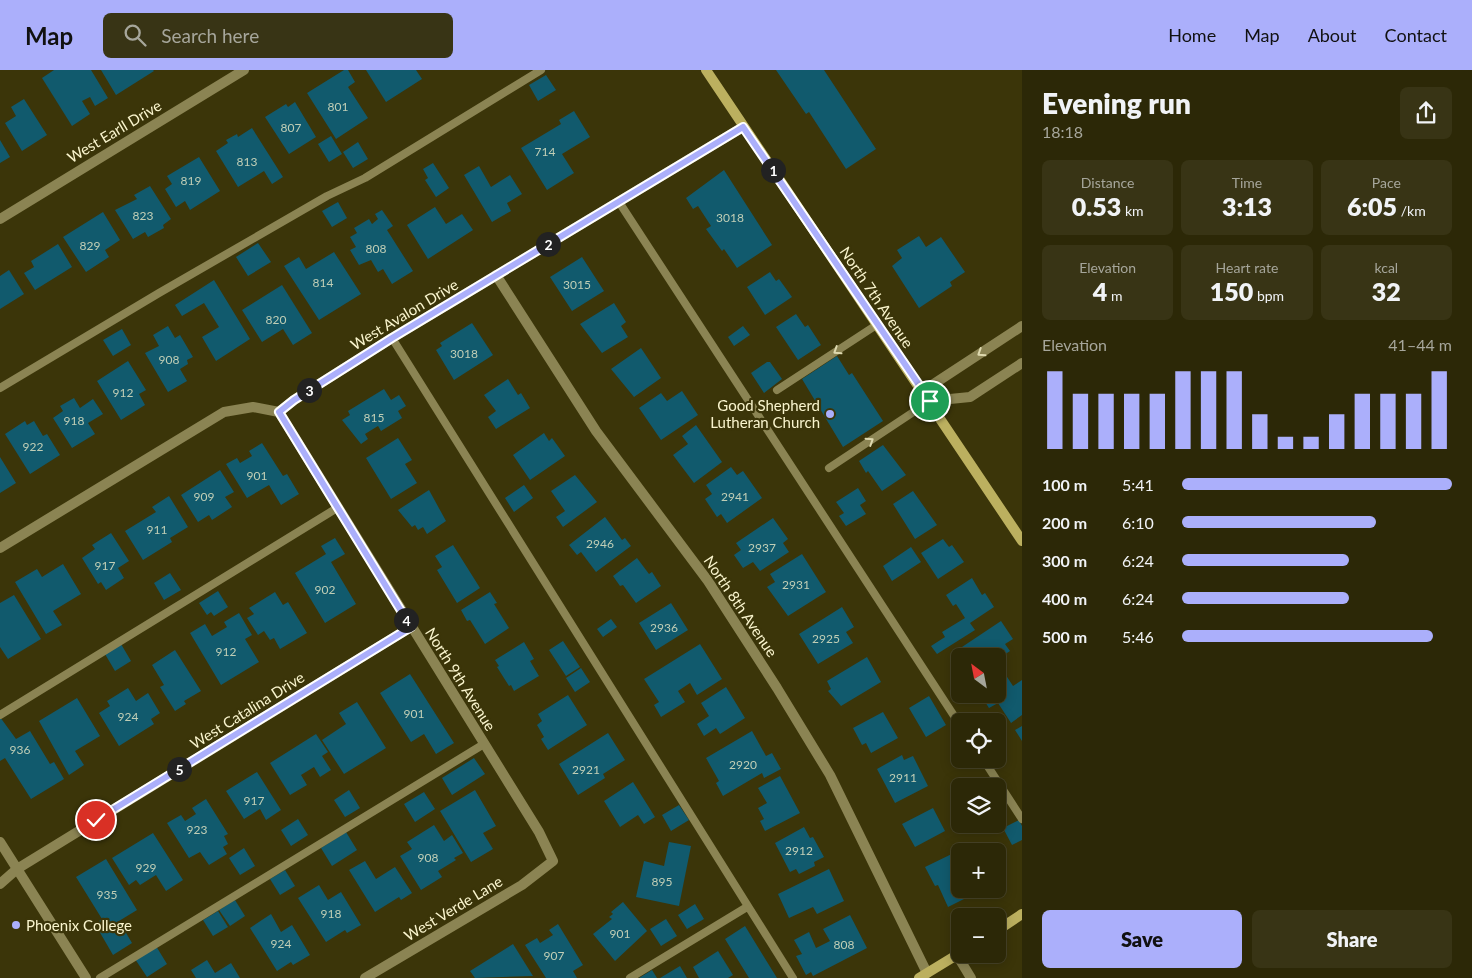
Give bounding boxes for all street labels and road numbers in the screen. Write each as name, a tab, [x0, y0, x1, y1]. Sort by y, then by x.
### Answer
street label: West Earll Drive	[64, 96, 164, 166]
street label: North 7th Avenue	[836, 243, 918, 351]
street label: West Avalon Drive	[347, 275, 461, 353]
street label: North 8th Avenue	[700, 552, 782, 660]
street label: North 9th Avenue	[422, 624, 500, 734]
street label: West Catalina Drive	[187, 668, 307, 752]
street label: West Verde Lane	[401, 872, 505, 944]

